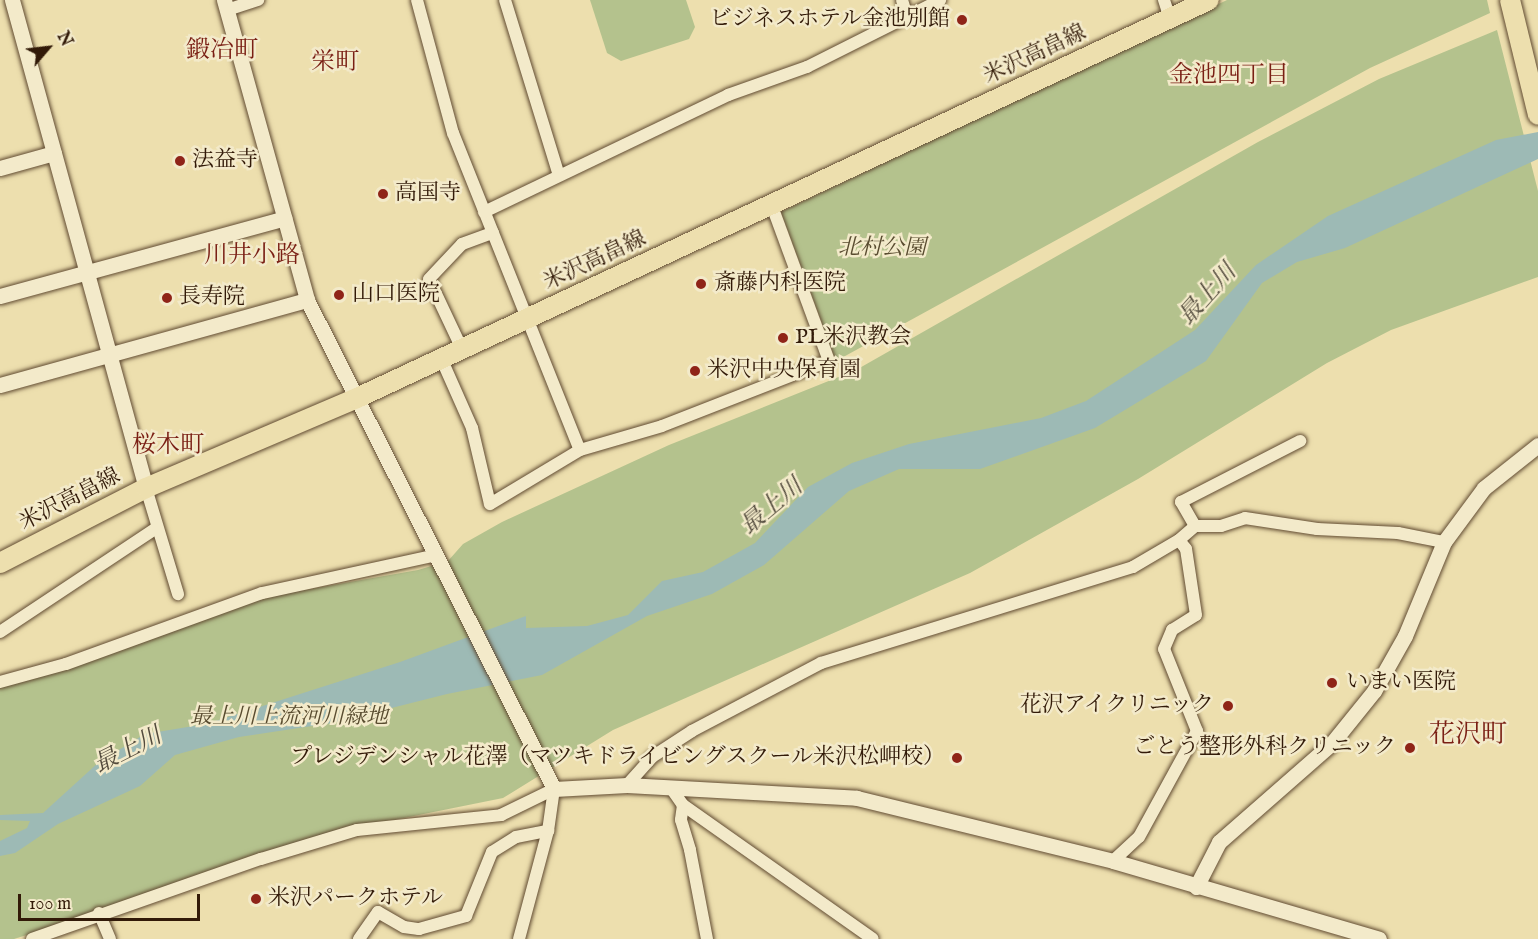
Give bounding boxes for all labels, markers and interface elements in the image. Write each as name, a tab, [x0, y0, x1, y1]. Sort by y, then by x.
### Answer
place label: ビジネスホテル金池別館	[708, 7, 950, 33]
marker: ビジネスホテル金池別館	[955, 13, 969, 27]
north arrow	[18, 18, 78, 78]
street label: 米沢高畠線	[980, 20, 1090, 90]
text: N	[52, 29, 76, 50]
district label: 鍛冶町	[186, 37, 258, 65]
district label: 栄町	[311, 49, 359, 77]
district label: 金池四丁目	[1169, 62, 1289, 90]
place label: 法益寺	[192, 148, 258, 174]
marker: 法益寺	[173, 154, 187, 168]
place label: 高国寺	[395, 181, 461, 207]
marker: 高国寺	[376, 187, 390, 201]
street label: 米沢高畠線	[540, 226, 650, 296]
park label: 北村公園	[838, 236, 926, 262]
district label: 川井小路	[204, 242, 300, 270]
water label: 最上川	[1173, 259, 1243, 331]
place label: 斎藤内科医院	[714, 271, 846, 297]
marker: 斎藤内科医院	[692, 275, 710, 293]
place label: 山口医院	[352, 282, 440, 308]
place label: 長寿院	[179, 285, 245, 311]
marker: 山口医院	[330, 286, 348, 304]
marker: 長寿院	[160, 291, 174, 305]
place label: PL米沢教会	[795, 325, 911, 351]
marker: PL米沢教会	[776, 331, 790, 345]
place label: 米沢中央保育園	[707, 358, 861, 384]
marker: 米沢中央保育園	[688, 364, 702, 378]
district label: 桜木町	[132, 432, 204, 460]
street label: 米沢高畠線	[15, 463, 125, 537]
water label: 最上川	[735, 473, 809, 541]
place label: いまい医院	[1346, 670, 1456, 696]
marker: いまい医院	[1323, 674, 1341, 692]
place label: 花沢アイクリニック	[1016, 693, 1214, 719]
marker: 花沢アイクリニック	[1219, 697, 1237, 715]
park label: 最上川上流河川緑地	[190, 705, 388, 731]
district label: 花沢町	[1429, 719, 1507, 751]
water label: 最上川	[89, 722, 167, 780]
place label: ごとう整形外科クリニック	[1132, 735, 1396, 761]
marker: ごとう整形外科クリニック	[1401, 739, 1419, 757]
place label: プレジデンシャル花澤（マツキドライビングスクール米沢松岬校）	[285, 745, 945, 771]
marker: プレジデンシャル花澤（マツキドライビングスクール米沢松岬校）	[950, 751, 964, 765]
scale bar	[21, 882, 202, 920]
place label: 米沢パークホテル	[268, 886, 444, 912]
marker: 米沢パークホテル	[249, 892, 263, 906]
text: 100 m	[29, 893, 71, 916]

